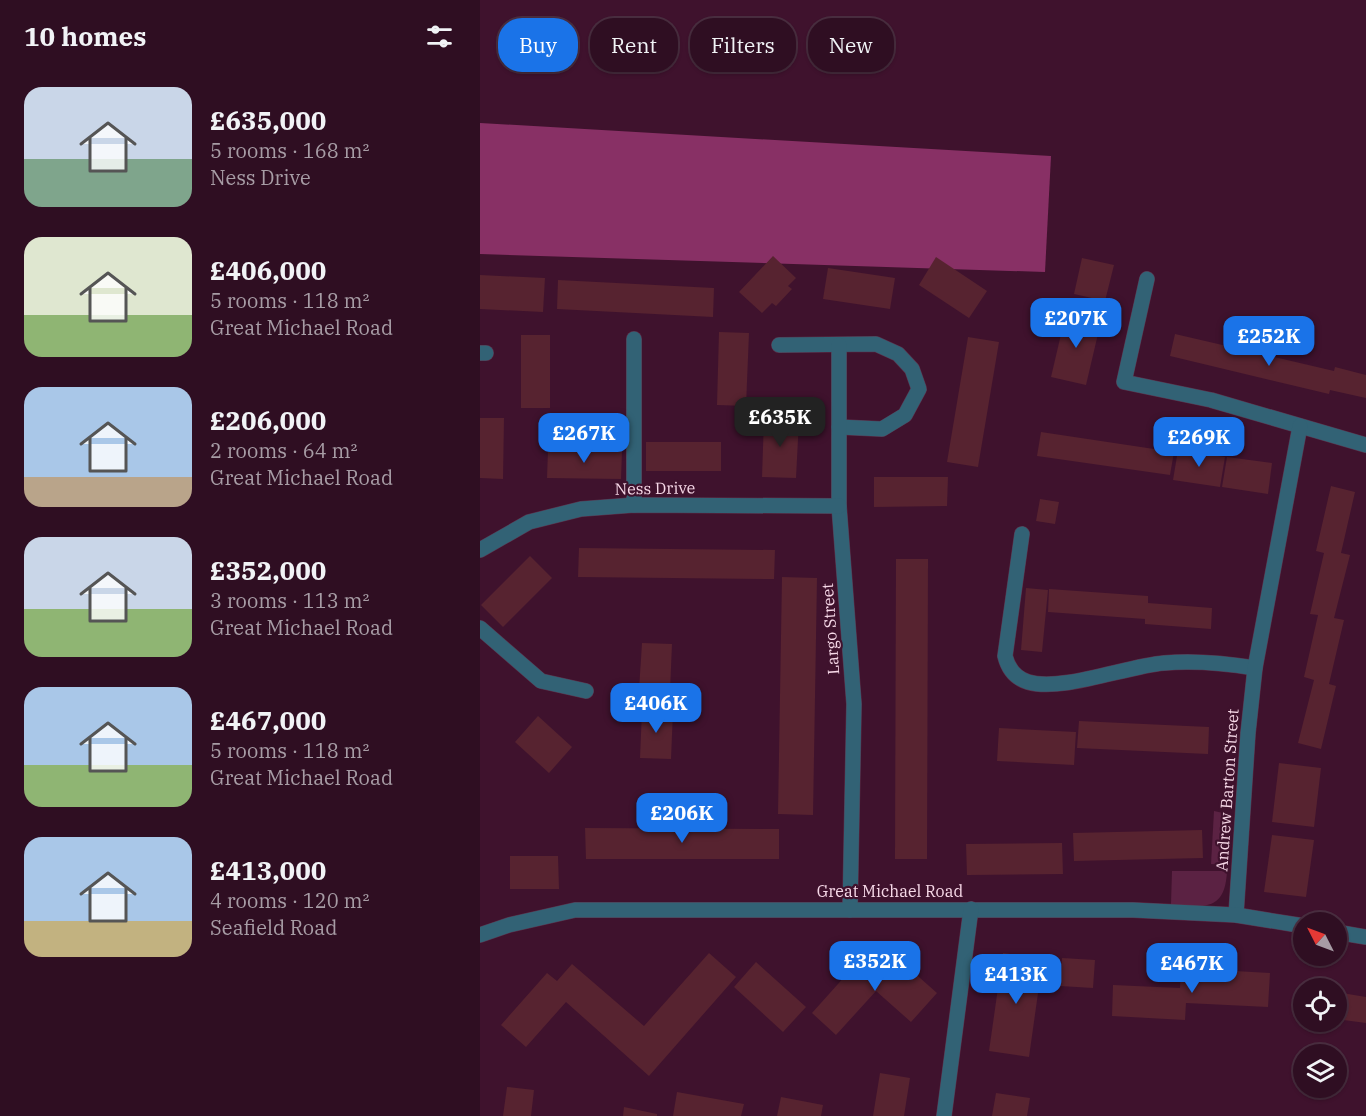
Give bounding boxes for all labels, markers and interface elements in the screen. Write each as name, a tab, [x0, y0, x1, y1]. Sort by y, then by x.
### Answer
chip: Buy	[498, 18, 578, 72]
chip: Rent	[590, 18, 678, 72]
chip: Filters	[690, 18, 796, 72]
chip: New	[808, 18, 894, 72]
text: 10 homes	[24, 19, 146, 53]
icon: filters	[423, 20, 456, 53]
text: £635,000	[210, 103, 326, 137]
icon: home	[72, 111, 144, 183]
text: 5 rooms · 168 m²	[210, 137, 369, 164]
text: Ness Drive	[210, 164, 311, 191]
text: £406,000	[210, 253, 326, 287]
icon: home	[72, 261, 144, 333]
text: 5 rooms · 118 m²	[210, 287, 369, 314]
pin: £207K	[1034, 298, 1118, 349]
text: £207K	[1044, 304, 1108, 331]
text: Great Michael Road	[210, 314, 393, 341]
pin: £252K	[1227, 316, 1311, 367]
text: £252K	[1237, 322, 1301, 349]
pin: £635K	[738, 397, 822, 448]
text: £206,000	[210, 403, 326, 437]
text: £635K	[748, 403, 812, 430]
icon: home	[72, 411, 144, 483]
pin: £267K	[542, 413, 626, 464]
pin: £269K	[1157, 417, 1241, 468]
text: £267K	[552, 419, 616, 446]
text: £269K	[1167, 423, 1231, 450]
text: 2 rooms · 64 m²	[210, 437, 357, 464]
text: Great Michael Road	[210, 464, 393, 491]
street label: Ness Drive	[615, 477, 695, 499]
text: £352,000	[210, 553, 326, 587]
icon: home	[72, 561, 144, 633]
street label: Largo Street	[817, 582, 843, 675]
text: 3 rooms · 113 m²	[210, 587, 369, 614]
text: Great Michael Road	[210, 614, 393, 641]
pin: £406K	[614, 683, 698, 734]
text: £406K	[624, 689, 688, 716]
text: £467,000	[210, 703, 326, 737]
street label: Andrew Barton Street	[1211, 708, 1243, 872]
icon: home	[72, 711, 144, 783]
text: 5 rooms · 118 m²	[210, 737, 369, 764]
text: Great Michael Road	[210, 764, 393, 791]
pin: £206K	[640, 793, 724, 844]
text: £206K	[650, 799, 714, 826]
text: £413,000	[210, 853, 326, 887]
icon: home	[72, 861, 144, 933]
street label: Great Michael Road	[817, 881, 964, 901]
text: 4 rooms · 120 m²	[210, 887, 369, 914]
north arrow	[1293, 912, 1347, 966]
map controls	[1293, 912, 1347, 1098]
text: Seafield Road	[210, 914, 337, 941]
pin: £352K	[833, 941, 917, 992]
pin: £467K	[1150, 943, 1234, 994]
text: £352K	[843, 947, 907, 974]
text: £467K	[1160, 949, 1224, 976]
pin: £413K	[974, 954, 1058, 1005]
text: £413K	[984, 960, 1048, 987]
button: locate	[1293, 978, 1347, 1032]
button: layers	[1293, 1044, 1347, 1098]

